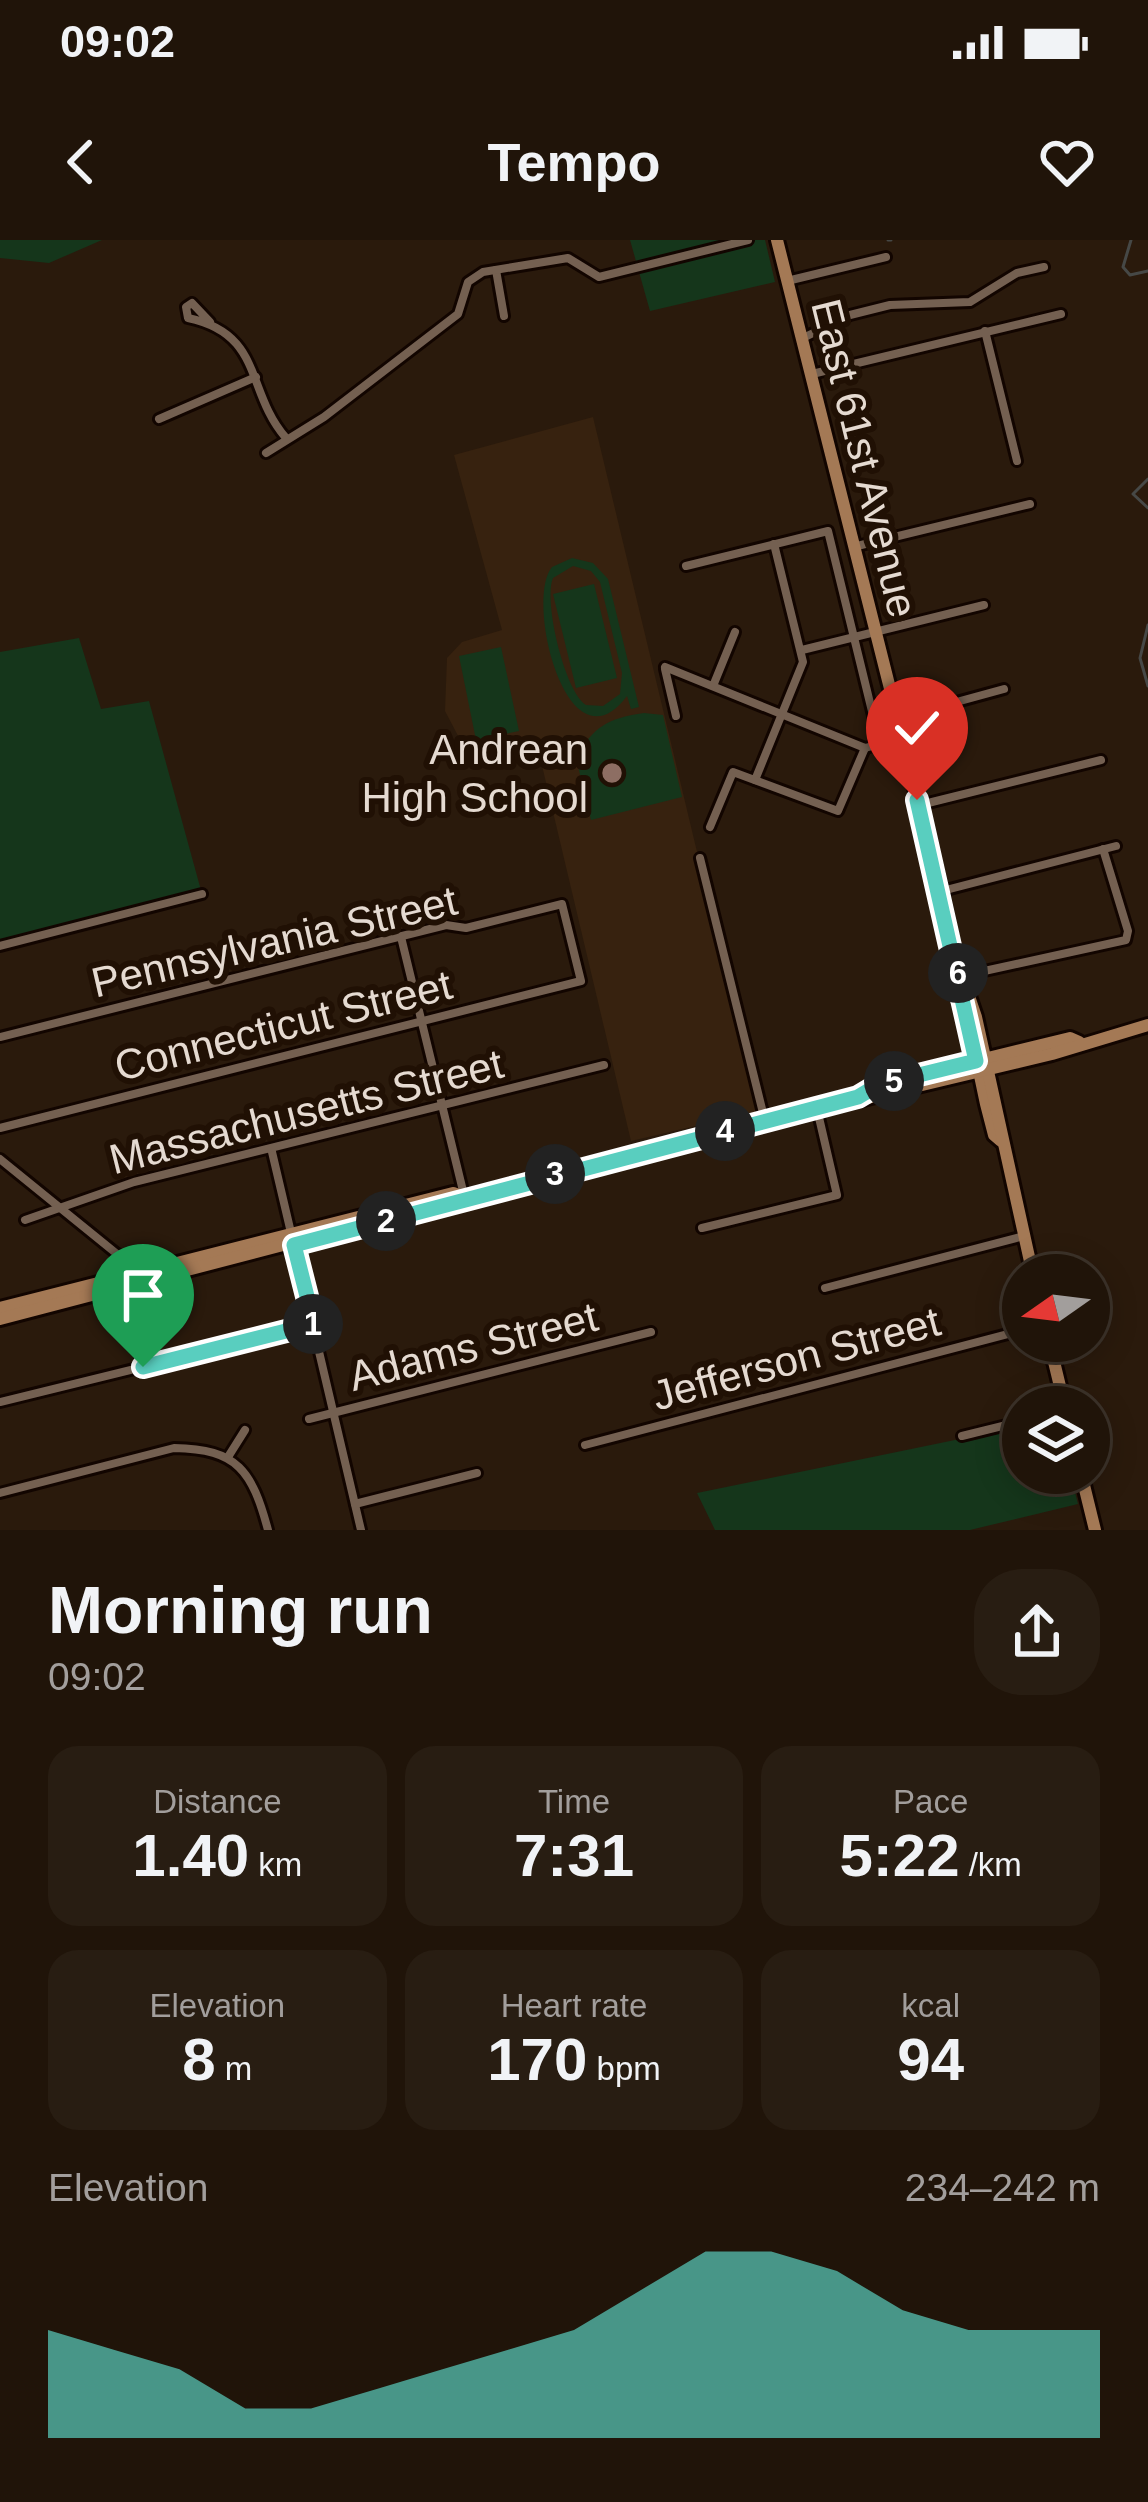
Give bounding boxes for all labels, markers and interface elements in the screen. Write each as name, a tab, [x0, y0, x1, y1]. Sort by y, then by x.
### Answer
text: 09:02	[60, 16, 175, 67]
icon: back	[48, 129, 114, 195]
icon: heart	[1034, 129, 1100, 195]
text: Tempo	[488, 132, 661, 192]
street label: East 61st Avenue	[802, 294, 927, 622]
pin	[866, 677, 968, 800]
icon: check	[884, 695, 950, 761]
place label: Andrean High School	[362, 726, 588, 821]
marker: Andrean High School	[599, 760, 625, 786]
street label: Pennsylvania Street	[87, 877, 462, 1006]
pin: 6	[928, 943, 988, 1003]
text: 6	[949, 954, 967, 991]
street label: Connecticut Street	[110, 961, 457, 1090]
street label: Massachusetts Street	[105, 1040, 508, 1183]
pin: 5	[864, 1051, 924, 1111]
text: 5	[885, 1062, 903, 1099]
pin: 4	[695, 1101, 755, 1161]
text: 4	[716, 1112, 734, 1149]
pin: 3	[525, 1144, 585, 1204]
text: 3	[546, 1155, 564, 1192]
pin: 2	[356, 1191, 416, 1251]
text: 2	[377, 1202, 395, 1239]
pin	[92, 1244, 194, 1367]
north arrow	[1002, 1254, 1110, 1362]
map controls	[1002, 1254, 1110, 1494]
icon: arrive	[110, 1262, 176, 1328]
street label: Adams Street	[344, 1293, 603, 1400]
pin: 1	[283, 1294, 343, 1354]
street label: Jefferson Street	[647, 1297, 945, 1419]
text: 1	[304, 1305, 322, 1342]
button: layers	[1002, 1386, 1110, 1494]
button: share	[974, 1569, 1100, 1695]
text: Morning run	[48, 1573, 433, 1647]
text: 09:02	[48, 1655, 146, 1698]
text: Distance	[153, 1783, 282, 1820]
text: Time	[538, 1783, 610, 1820]
text: Pace	[893, 1783, 968, 1820]
text: 1.40	[132, 1822, 249, 1889]
text: 7:31	[514, 1822, 634, 1889]
text: 5:22	[839, 1822, 960, 1889]
text: km	[249, 1846, 302, 1883]
text: /km	[960, 1846, 1022, 1883]
text: Elevation	[149, 1987, 285, 2024]
text: Heart rate	[501, 1987, 647, 2024]
text: kcal	[901, 1987, 960, 2024]
text: 8	[182, 2026, 216, 2093]
text: 170	[487, 2026, 587, 2093]
text: 94	[897, 2026, 964, 2093]
text: m	[216, 2050, 252, 2087]
text: bpm	[587, 2050, 661, 2087]
text: Elevation	[48, 2166, 208, 2209]
text: 234–242 m	[905, 2166, 1100, 2209]

